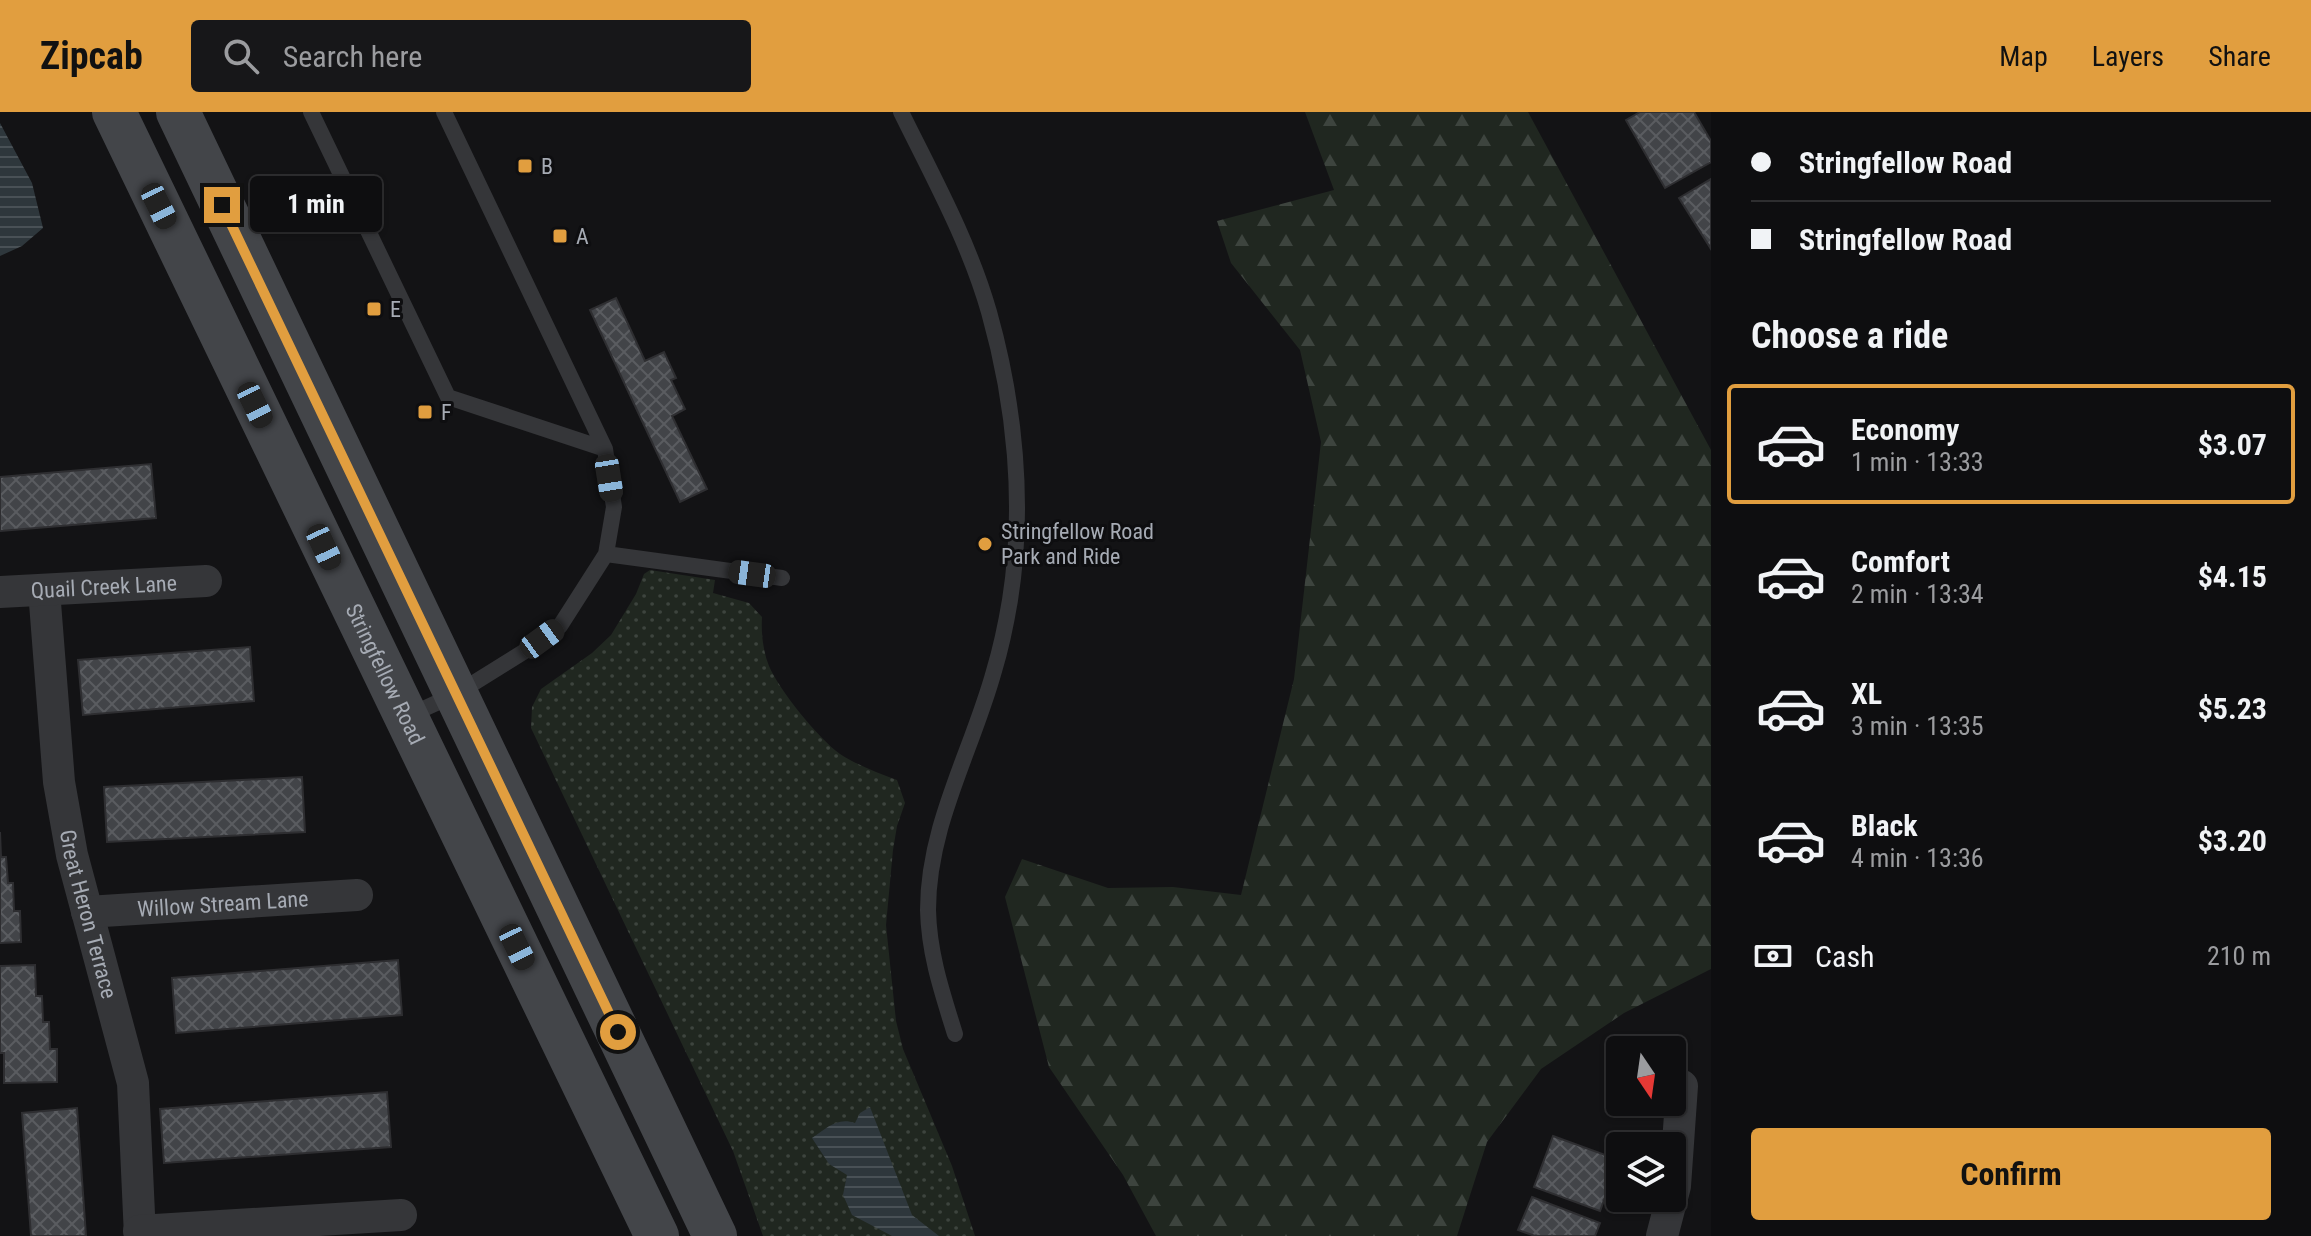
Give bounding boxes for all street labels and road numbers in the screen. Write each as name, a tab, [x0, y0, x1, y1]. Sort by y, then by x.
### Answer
street label: Quail Creek Lane	[30, 571, 178, 603]
street label: Stringfellow Road	[340, 600, 430, 748]
street label: Great Heron Terrace	[55, 828, 122, 1001]
street label: Willow Stream Lane	[136, 886, 309, 922]

